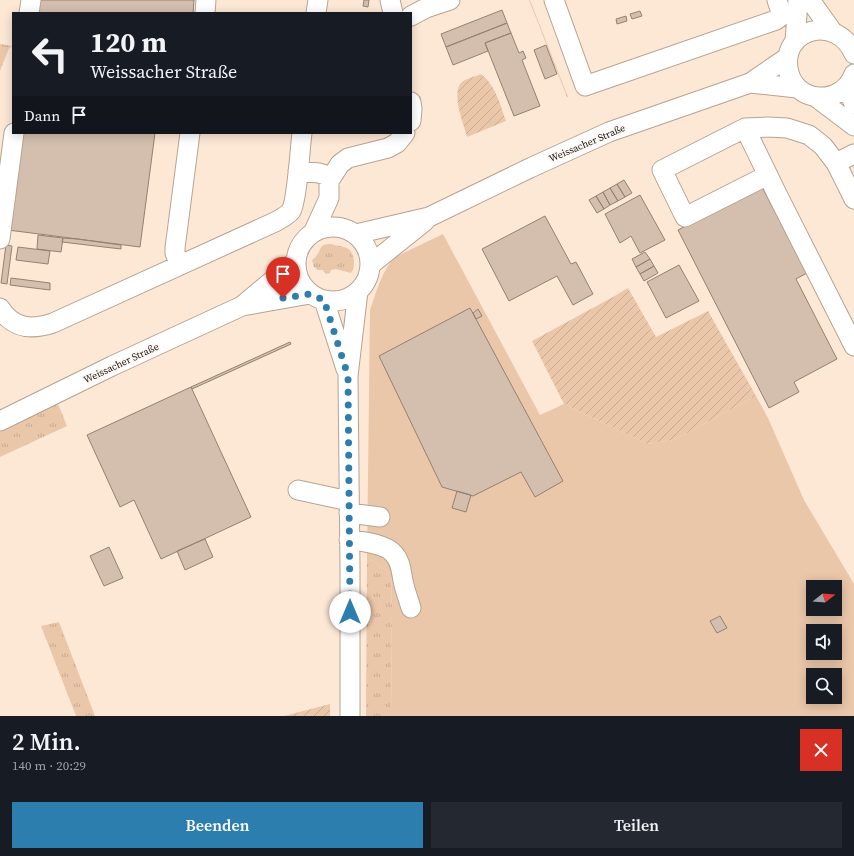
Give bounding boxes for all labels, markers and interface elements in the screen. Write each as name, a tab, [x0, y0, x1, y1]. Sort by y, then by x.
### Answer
text: 120 m	[90, 23, 167, 61]
icon: left	[24, 28, 76, 80]
text: Weissacher Straße	[90, 59, 237, 84]
icon: arrive	[68, 104, 90, 126]
text: Dann	[24, 105, 60, 126]
street label: Weissacher Straße	[547, 121, 627, 165]
pin	[266, 257, 300, 298]
icon: arrive	[272, 263, 294, 285]
street label: Weissacher Straße	[81, 340, 161, 386]
north arrow	[806, 580, 842, 616]
map controls	[806, 580, 842, 704]
position arrow	[329, 591, 371, 633]
button: sound	[806, 624, 842, 660]
button: search	[806, 668, 842, 704]
text: 2 Min.	[12, 725, 81, 758]
button: close	[800, 729, 842, 771]
text: 140 m · 20:29	[12, 757, 86, 774]
button: Beenden	[12, 802, 423, 848]
button: Teilen	[431, 802, 842, 848]

